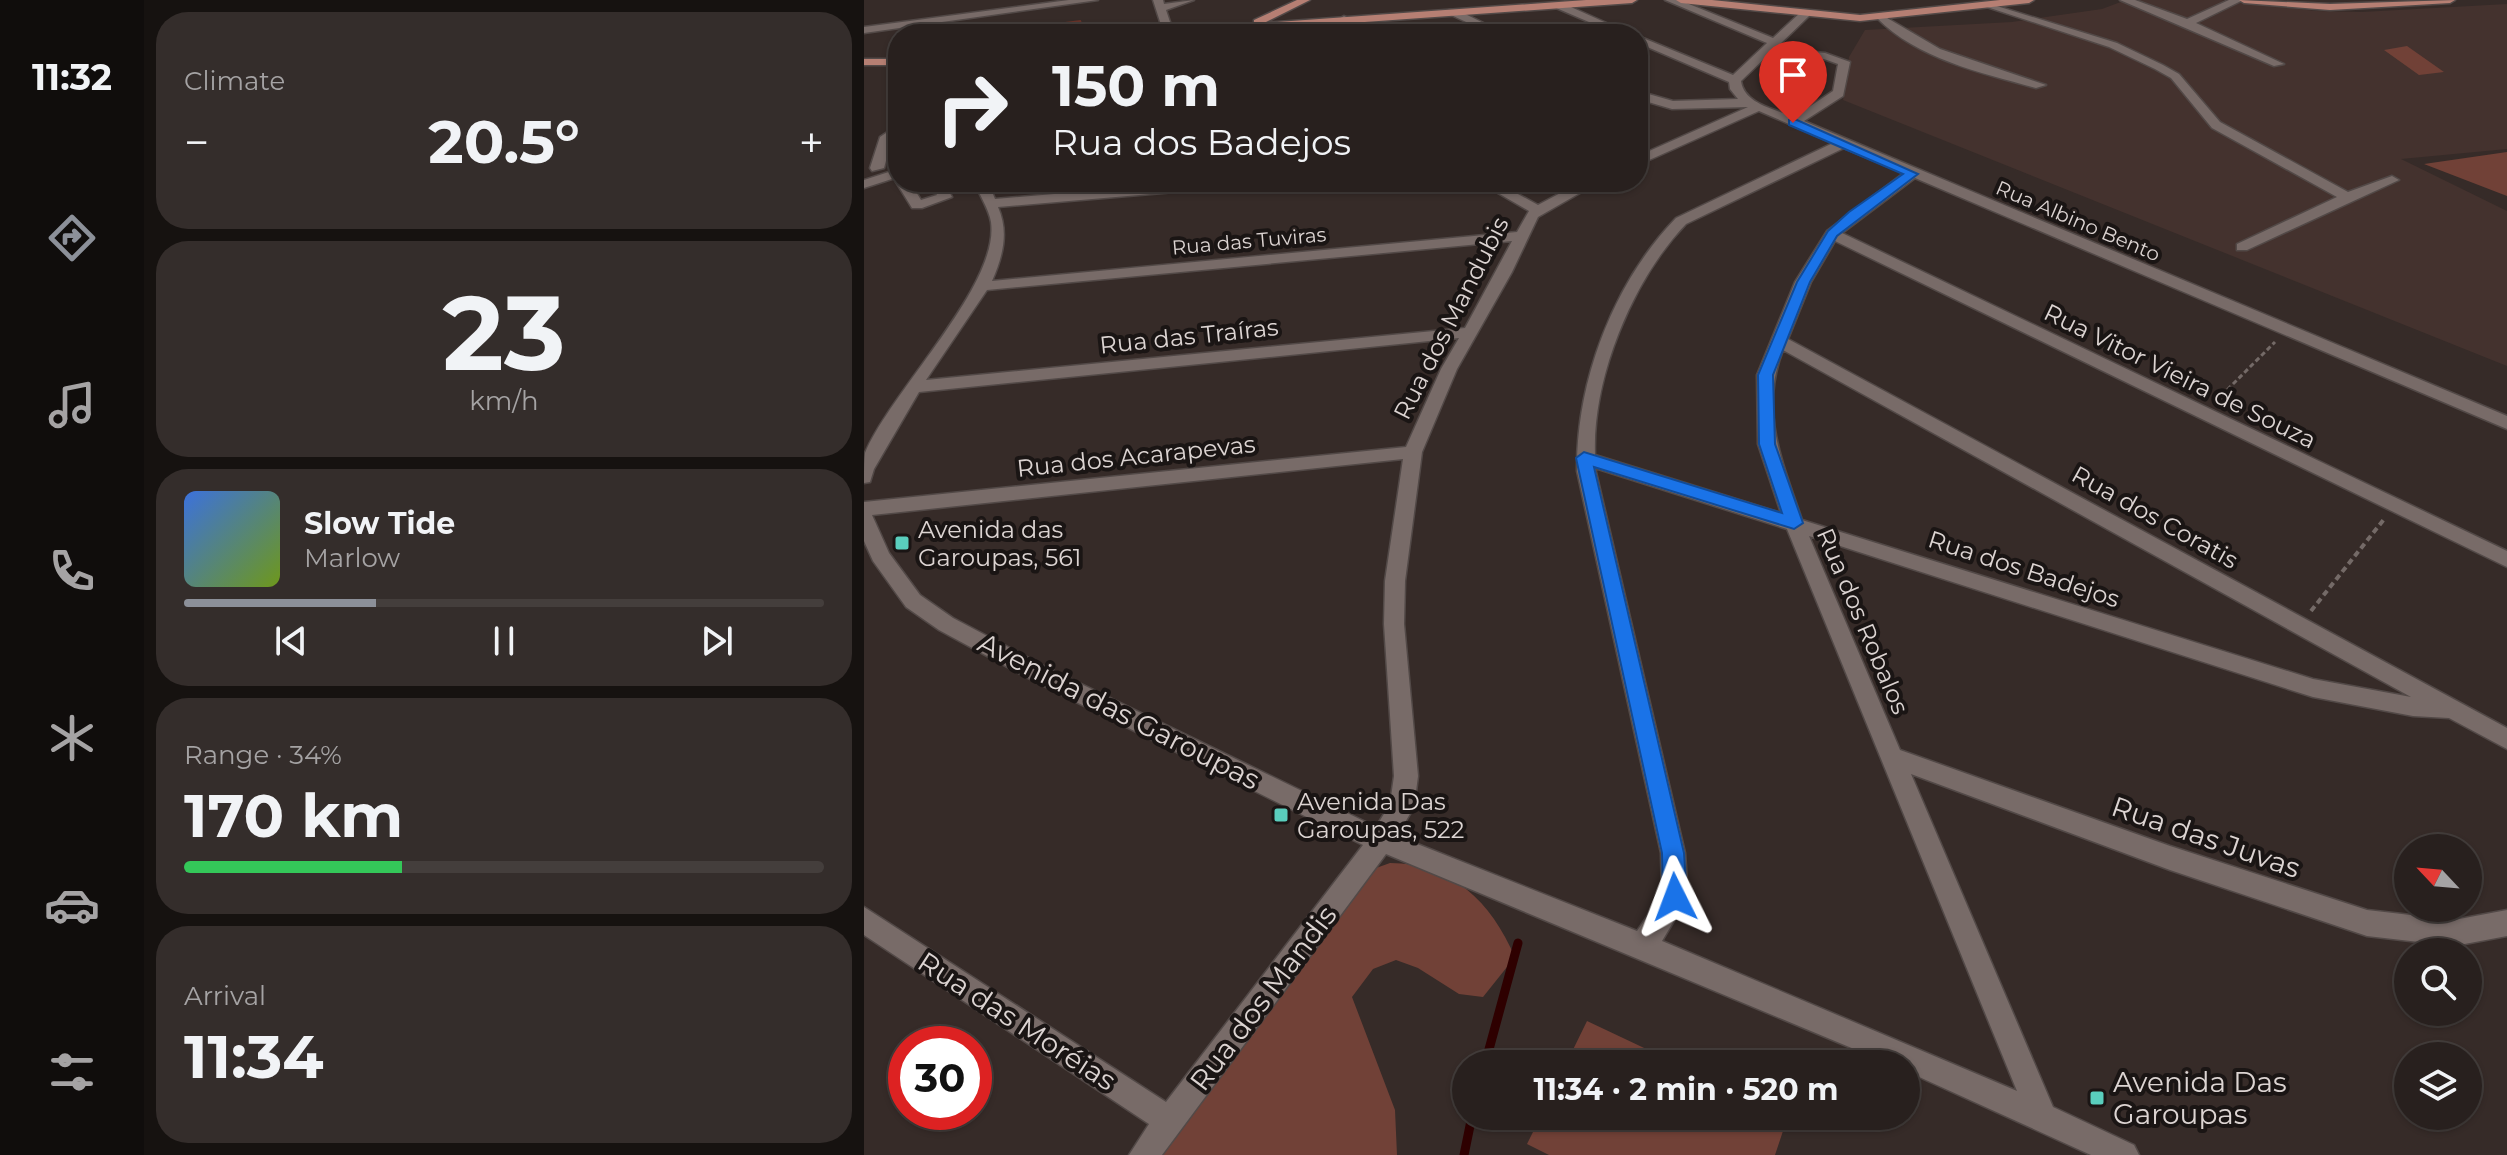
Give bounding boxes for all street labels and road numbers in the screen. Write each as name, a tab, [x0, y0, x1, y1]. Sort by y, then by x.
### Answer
street label: Rua Albino Bento	[1992, 176, 2164, 266]
street label: Rua dos Mandubis	[1387, 212, 1515, 424]
street label: Rua das Tuviras	[1171, 222, 1327, 260]
street label: Rua Vitor Vieira de Souza	[2039, 297, 2321, 455]
street label: Rua das Traíras	[1098, 312, 1280, 360]
street label: Rua dos Acarapevas	[1015, 429, 1257, 483]
street label: Rua dos Coratis	[2067, 459, 2243, 575]
street label: Rua dos Robalos	[1811, 524, 1915, 718]
street label: Rua dos Badejos	[1925, 524, 2123, 614]
street label: Avenida das Garoupas	[973, 625, 1265, 797]
street label: Rua das Juvas	[2107, 789, 2305, 885]
street label: Rua dos Mandis	[1182, 899, 1344, 1097]
street label: Rua das Moréias	[912, 944, 1122, 1098]

